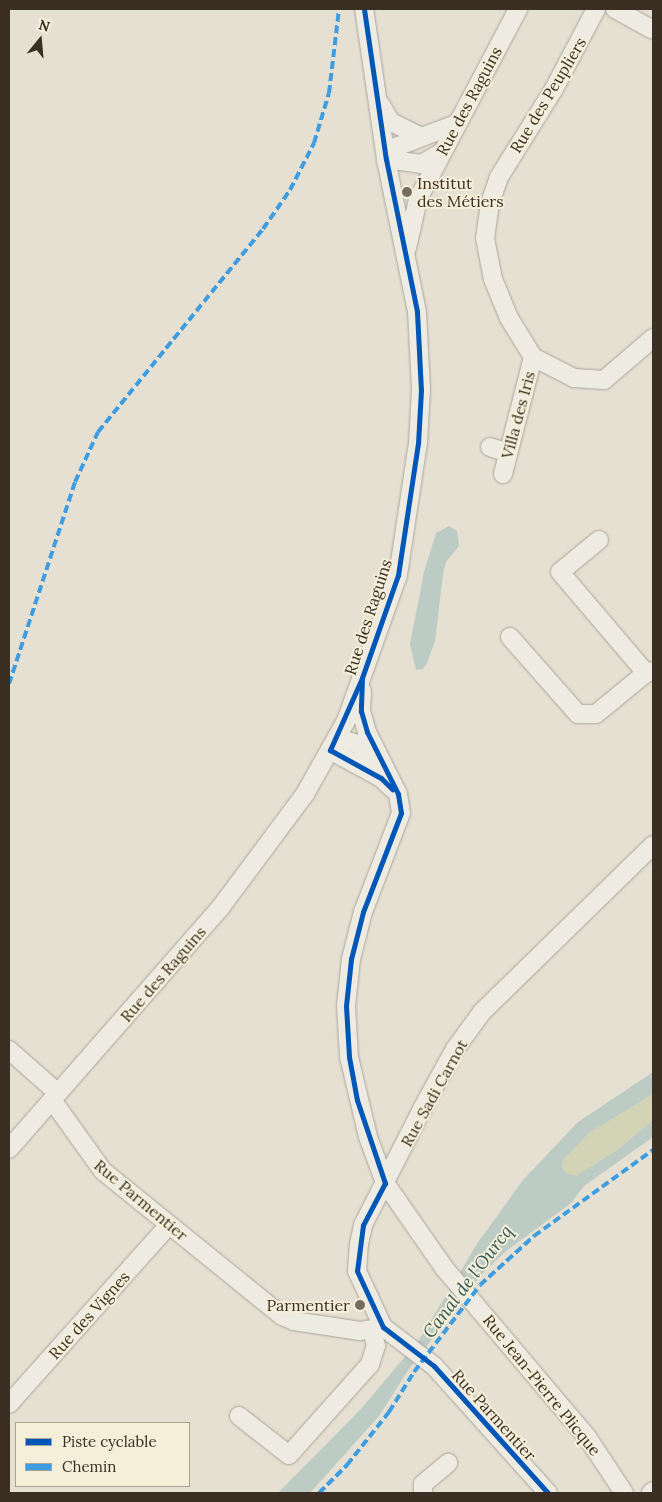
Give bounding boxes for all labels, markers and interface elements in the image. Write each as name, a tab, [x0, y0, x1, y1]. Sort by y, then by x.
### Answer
north arrow	[15, 15, 65, 65]
text: N	[37, 15, 52, 36]
street label: Rue des Peupliers	[506, 34, 590, 156]
street label: Rue des Raguins	[432, 43, 506, 159]
place label: Institut des Métiers	[417, 173, 504, 211]
marker: Institut des Métiers	[401, 186, 413, 198]
street label: Villa des Iris	[497, 369, 539, 461]
street label: Rue des Raguins	[340, 557, 396, 677]
street label: Rue des Raguins	[116, 922, 210, 1026]
street label: Rue Sadi Carnot	[397, 1036, 471, 1150]
street label: Rue Parmentier	[90, 1155, 192, 1245]
water label: Canal de l'Ourcq	[419, 1221, 517, 1343]
street label: Rue des Vignes	[45, 1267, 133, 1363]
place label: Parmentier	[266, 1295, 350, 1315]
marker: Parmentier	[354, 1299, 366, 1311]
street label: Rue Jean-Pierre Plicque	[479, 1310, 605, 1460]
street label: Rue Parmentier	[448, 1365, 540, 1465]
legend	[15, 1422, 190, 1487]
text: Piste cyclable	[62, 1432, 157, 1451]
text: Chemin	[62, 1457, 116, 1476]

